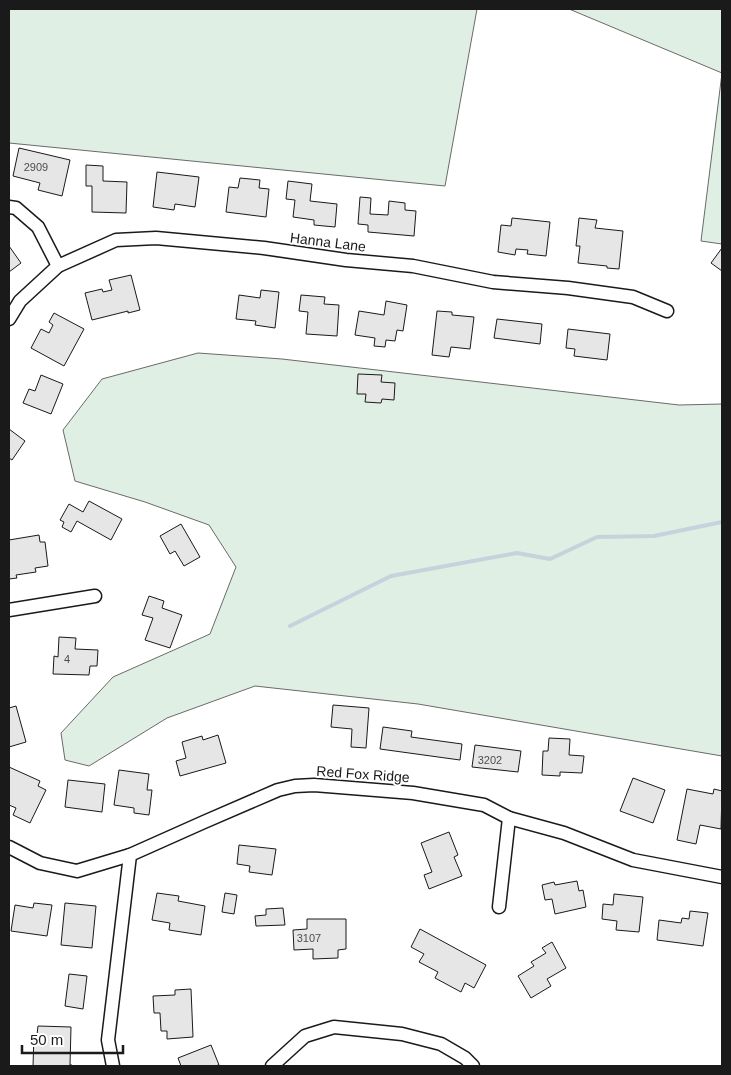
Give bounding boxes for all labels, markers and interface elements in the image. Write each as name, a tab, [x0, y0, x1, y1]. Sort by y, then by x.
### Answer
house number: 2909	[24, 161, 48, 173]
street label: Hanna Lane	[289, 229, 367, 255]
house number: 4	[64, 653, 70, 665]
house number: 3202	[478, 754, 502, 766]
street label: Red Fox Ridge	[316, 763, 410, 785]
house number: 3107	[297, 932, 321, 944]
scale bar	[22, 1022, 124, 1054]
text: 50 m	[30, 1031, 63, 1048]

